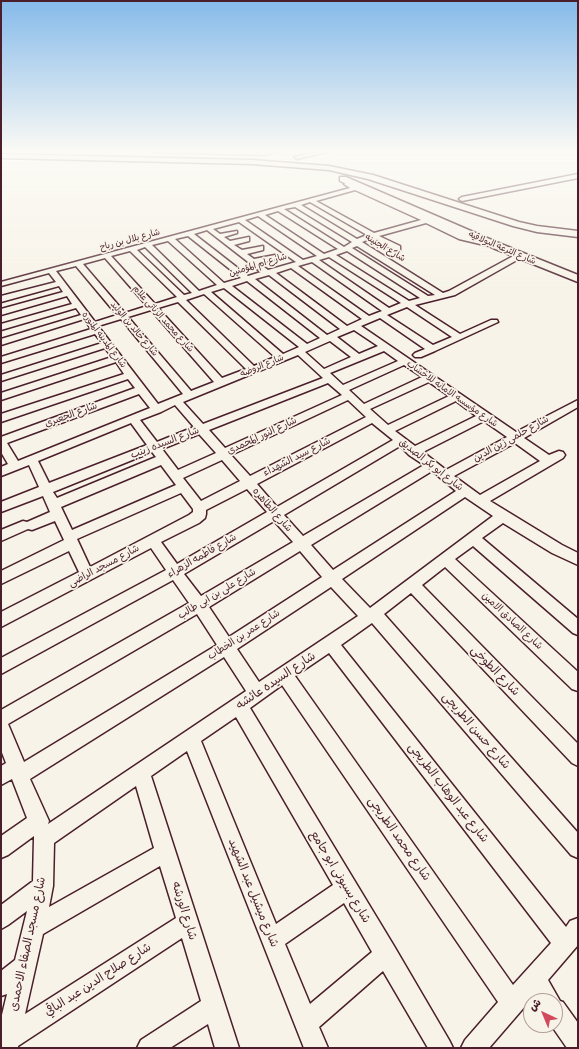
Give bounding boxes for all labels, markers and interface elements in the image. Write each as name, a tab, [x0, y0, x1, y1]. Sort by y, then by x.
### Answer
street label: شارع بلال بن رباح	[99, 227, 161, 253]
street label: شارع الترعه البولاقيه	[467, 229, 537, 267]
street label: شارع الجنينه	[363, 232, 407, 264]
street label: شارع ام المؤمنين	[228, 251, 288, 279]
street label: شارع محمد الزناتى علام	[130, 283, 196, 355]
street label: شارع خالد بن الوليد	[108, 299, 160, 359]
street label: شارع المدينه المنوره	[79, 310, 129, 370]
street label: شارع الروضه	[239, 352, 285, 380]
street label: شارع مؤسسه الامانه للاخشاب	[404, 358, 500, 430]
street label: شارع الجعبرى	[43, 400, 99, 430]
street label: شارع حلمى زين الدين	[471, 413, 551, 465]
street label: شارع النور المحمدى	[225, 415, 299, 457]
street label: شارع السيده زينب	[129, 424, 201, 462]
street label: شارع سيد الشهداء	[261, 435, 333, 479]
street label: شارع ابو بكر الصديق	[397, 436, 465, 494]
street label: شارع الطاهره	[250, 486, 294, 534]
street label: شارع فاطمه الزهراء	[165, 531, 239, 581]
street label: شارع مسجد الراضى	[67, 542, 141, 590]
street label: شارع على بن ابى طالب	[176, 566, 258, 622]
street label: شارع الصادق الامين	[479, 590, 545, 652]
street label: شارع عمر بن الخطاب	[206, 607, 282, 663]
street label: شارع الطوخى	[467, 643, 523, 699]
street label: شارع السيده عائشه	[234, 649, 318, 713]
street label: شارع حسن الطريجى	[439, 690, 513, 772]
street label: شارع عبد الوهاب الطريجى	[405, 740, 491, 846]
street label: شارع محمد الطريجى	[365, 794, 433, 884]
street label: شارع بسيونى ابو جامع	[307, 828, 373, 926]
street label: شارع ميشيل عبد الشهيد	[225, 837, 281, 949]
street label: شارع مسجد الصفاء الاحمدى	[7, 875, 49, 1013]
street label: شارع الورشه	[168, 880, 200, 942]
street label: شارع صلاح الدين عبد الباقي	[42, 940, 154, 1020]
north arrow	[523, 993, 563, 1033]
text: ش	[526, 996, 544, 1014]

